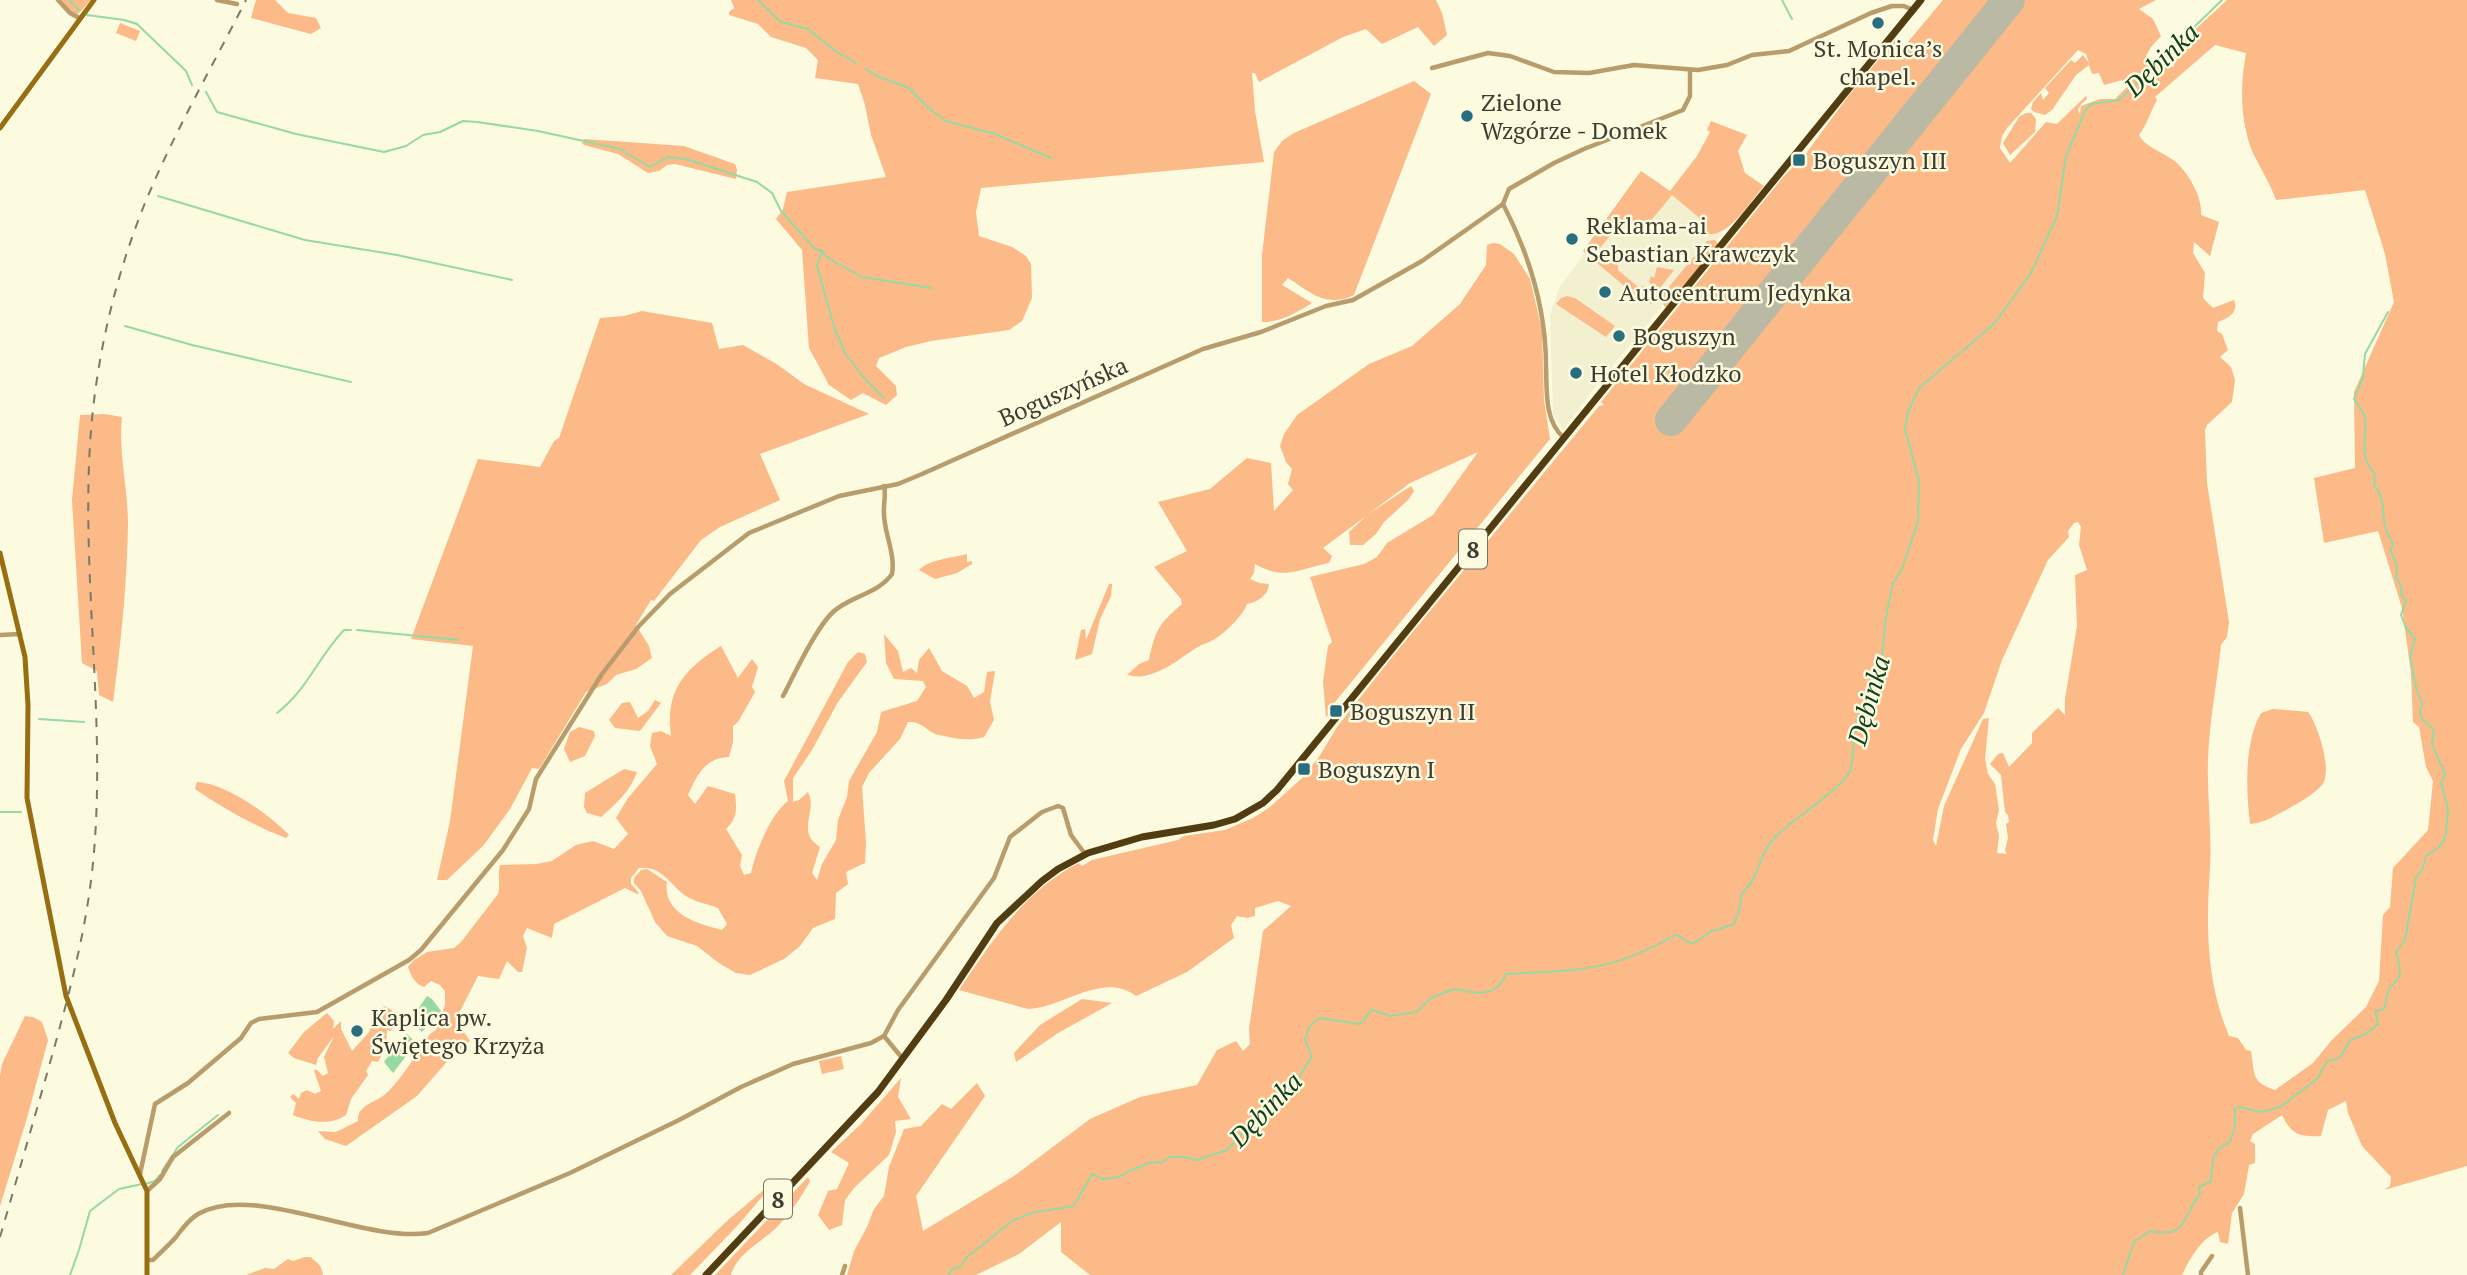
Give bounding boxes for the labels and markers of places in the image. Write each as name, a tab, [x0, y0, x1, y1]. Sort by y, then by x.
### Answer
marker: St. Monica’s chapel.	[1870, 15, 1886, 31]
place label: St. Monica’s chapel.	[1814, 32, 1942, 92]
place label: Zielone Wzgórze - Domek	[1481, 86, 1668, 146]
marker: Zielone Wzgórze - Domek	[1459, 108, 1475, 124]
place label: Boguszyn III	[1813, 144, 1947, 176]
marker: Boguszyn III	[1791, 152, 1807, 168]
place label: Reklama-ai Sebastian Krawczyk	[1586, 209, 1796, 269]
marker: Reklama-ai Sebastian Krawczyk	[1564, 231, 1580, 247]
place label: Autocentrum Jedynka	[1619, 276, 1851, 308]
marker: Autocentrum Jedynka	[1597, 284, 1613, 300]
place label: Boguszyn	[1633, 320, 1736, 352]
marker: Boguszyn	[1611, 328, 1627, 344]
place label: Hotel Kłodzko	[1590, 357, 1742, 389]
marker: Hotel Kłodzko	[1568, 365, 1584, 381]
place label: Boguszyn II	[1350, 695, 1475, 727]
marker: Boguszyn II	[1328, 703, 1344, 719]
place label: Boguszyn I	[1318, 753, 1435, 785]
marker: Boguszyn I	[1296, 761, 1312, 777]
place label: Kaplica pw. Świętego Krzyża	[371, 1001, 545, 1061]
marker: Kaplica pw. Świętego Krzyża	[349, 1023, 365, 1039]

